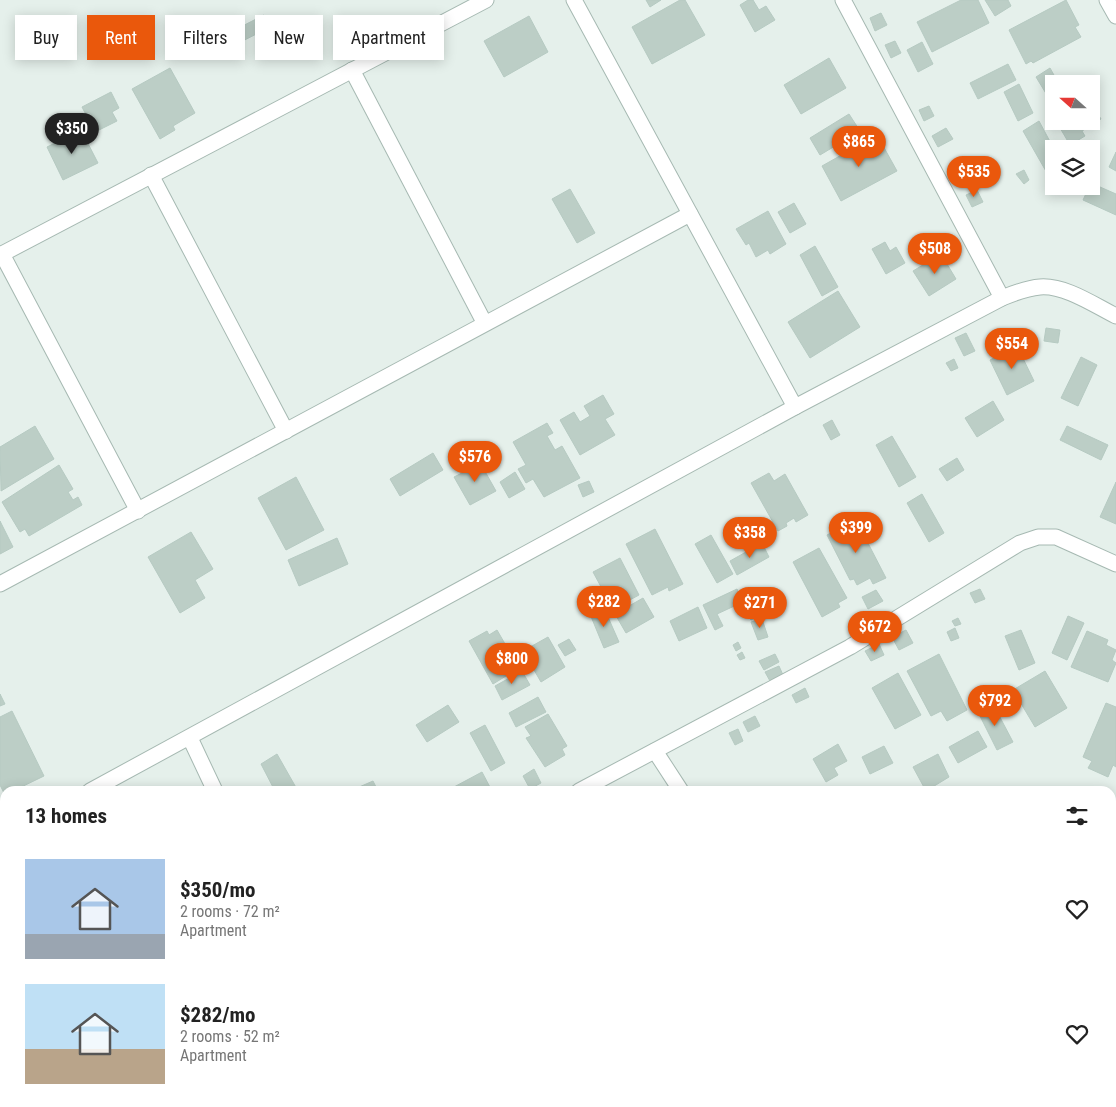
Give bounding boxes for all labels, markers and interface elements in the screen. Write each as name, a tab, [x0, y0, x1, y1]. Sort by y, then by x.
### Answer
chip: Buy	[15, 15, 77, 60]
chip: Rent	[87, 15, 155, 60]
chip: Filters	[165, 15, 245, 60]
chip: New	[255, 15, 323, 60]
chip: Apartment	[333, 15, 444, 60]
north arrow	[1045, 75, 1100, 130]
map controls	[1045, 75, 1100, 195]
pin: $350	[42, 112, 102, 155]
text: $350	[56, 119, 88, 138]
pin: $865	[829, 126, 889, 168]
text: $865	[843, 132, 875, 151]
button: layers	[1045, 140, 1100, 195]
pin: $535	[944, 156, 1004, 198]
text: $535	[958, 162, 990, 181]
pin: $508	[905, 232, 965, 275]
text: $508	[919, 239, 951, 258]
pin: $554	[982, 328, 1042, 370]
text: $554	[996, 334, 1028, 353]
pin: $576	[445, 440, 505, 483]
text: $576	[459, 447, 491, 466]
pin: $399	[826, 512, 886, 554]
pin: $358	[720, 516, 780, 559]
text: $399	[840, 518, 872, 537]
text: $358	[734, 523, 766, 542]
pin: $282	[574, 586, 634, 628]
pin: $271	[730, 586, 790, 629]
text: $282	[588, 592, 620, 611]
text: $271	[744, 593, 776, 612]
pin: $672	[845, 610, 905, 653]
text: $672	[859, 617, 891, 636]
pin: $800	[482, 642, 542, 685]
text: $800	[496, 649, 528, 668]
pin: $792	[965, 684, 1025, 727]
text: $792	[979, 691, 1011, 710]
icon: filters	[1063, 802, 1091, 830]
text: 13 homes	[25, 804, 107, 828]
text: $350/mo	[180, 878, 255, 902]
icon: home	[65, 879, 125, 939]
icon: heart	[1063, 895, 1091, 923]
text: 2 rooms · 72 m²	[180, 902, 280, 921]
text: Apartment	[180, 921, 247, 940]
text: $282/mo	[180, 1003, 255, 1027]
icon: home	[65, 1004, 125, 1064]
icon: heart	[1063, 1020, 1091, 1048]
text: 2 rooms · 52 m²	[180, 1027, 280, 1046]
text: Apartment	[180, 1046, 247, 1065]

